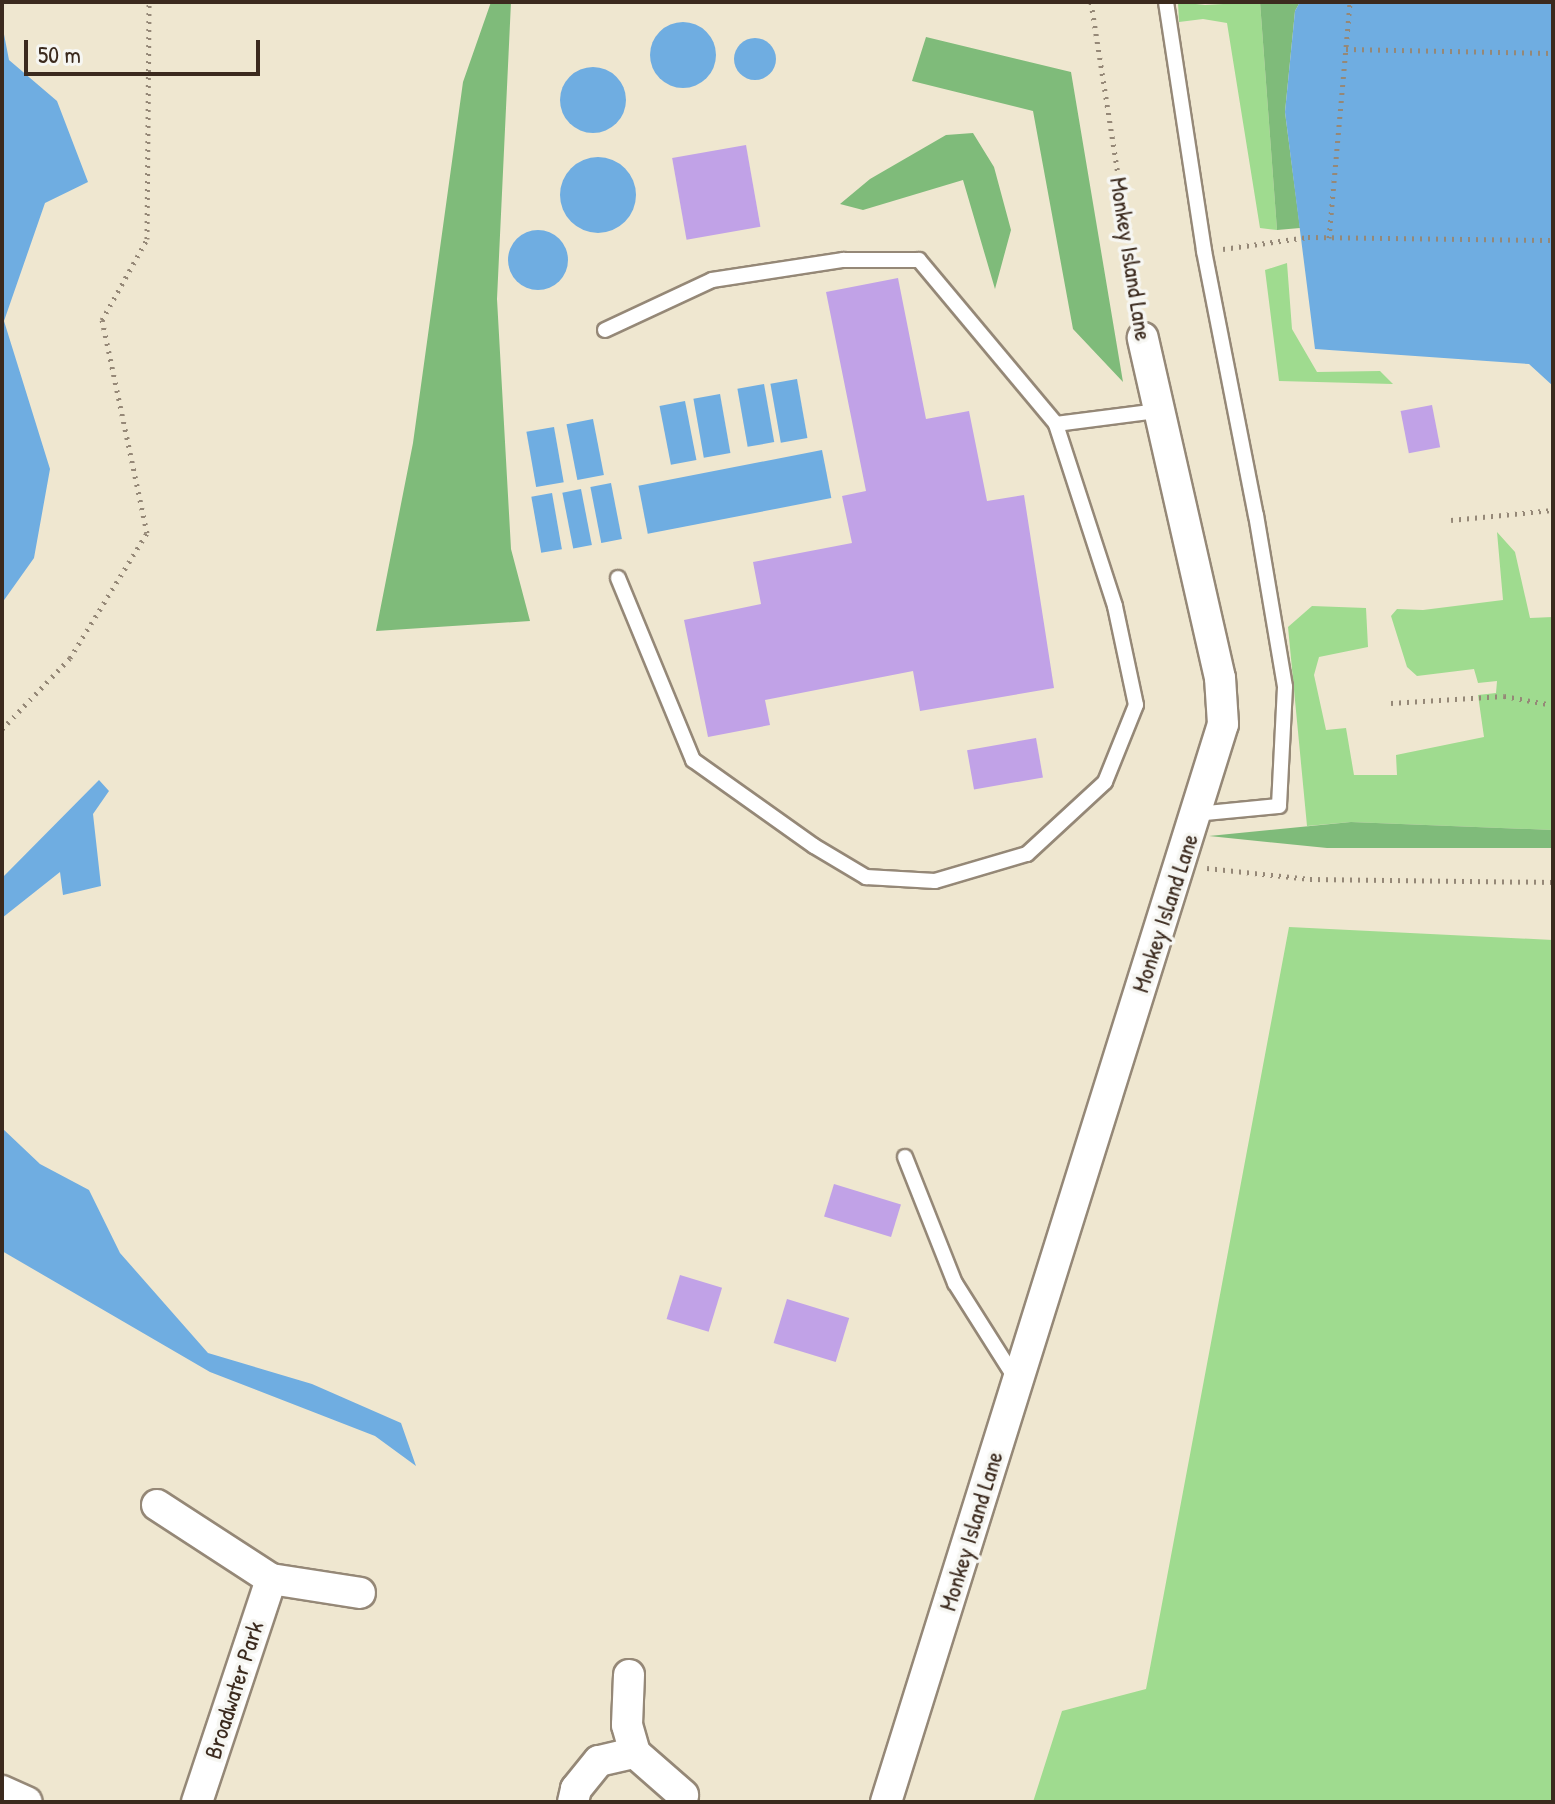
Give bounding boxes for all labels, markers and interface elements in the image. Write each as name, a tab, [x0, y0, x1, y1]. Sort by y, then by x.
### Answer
scale bar	[28, 24, 264, 74]
text: 50 m	[38, 38, 81, 70]
street label: Monkey Island Lane	[1104, 175, 1158, 343]
street label: Monkey Island Lane	[1126, 830, 1204, 996]
street label: Monkey Island Lane	[933, 1448, 1009, 1614]
street label: Broadwater Park	[198, 1618, 270, 1762]

